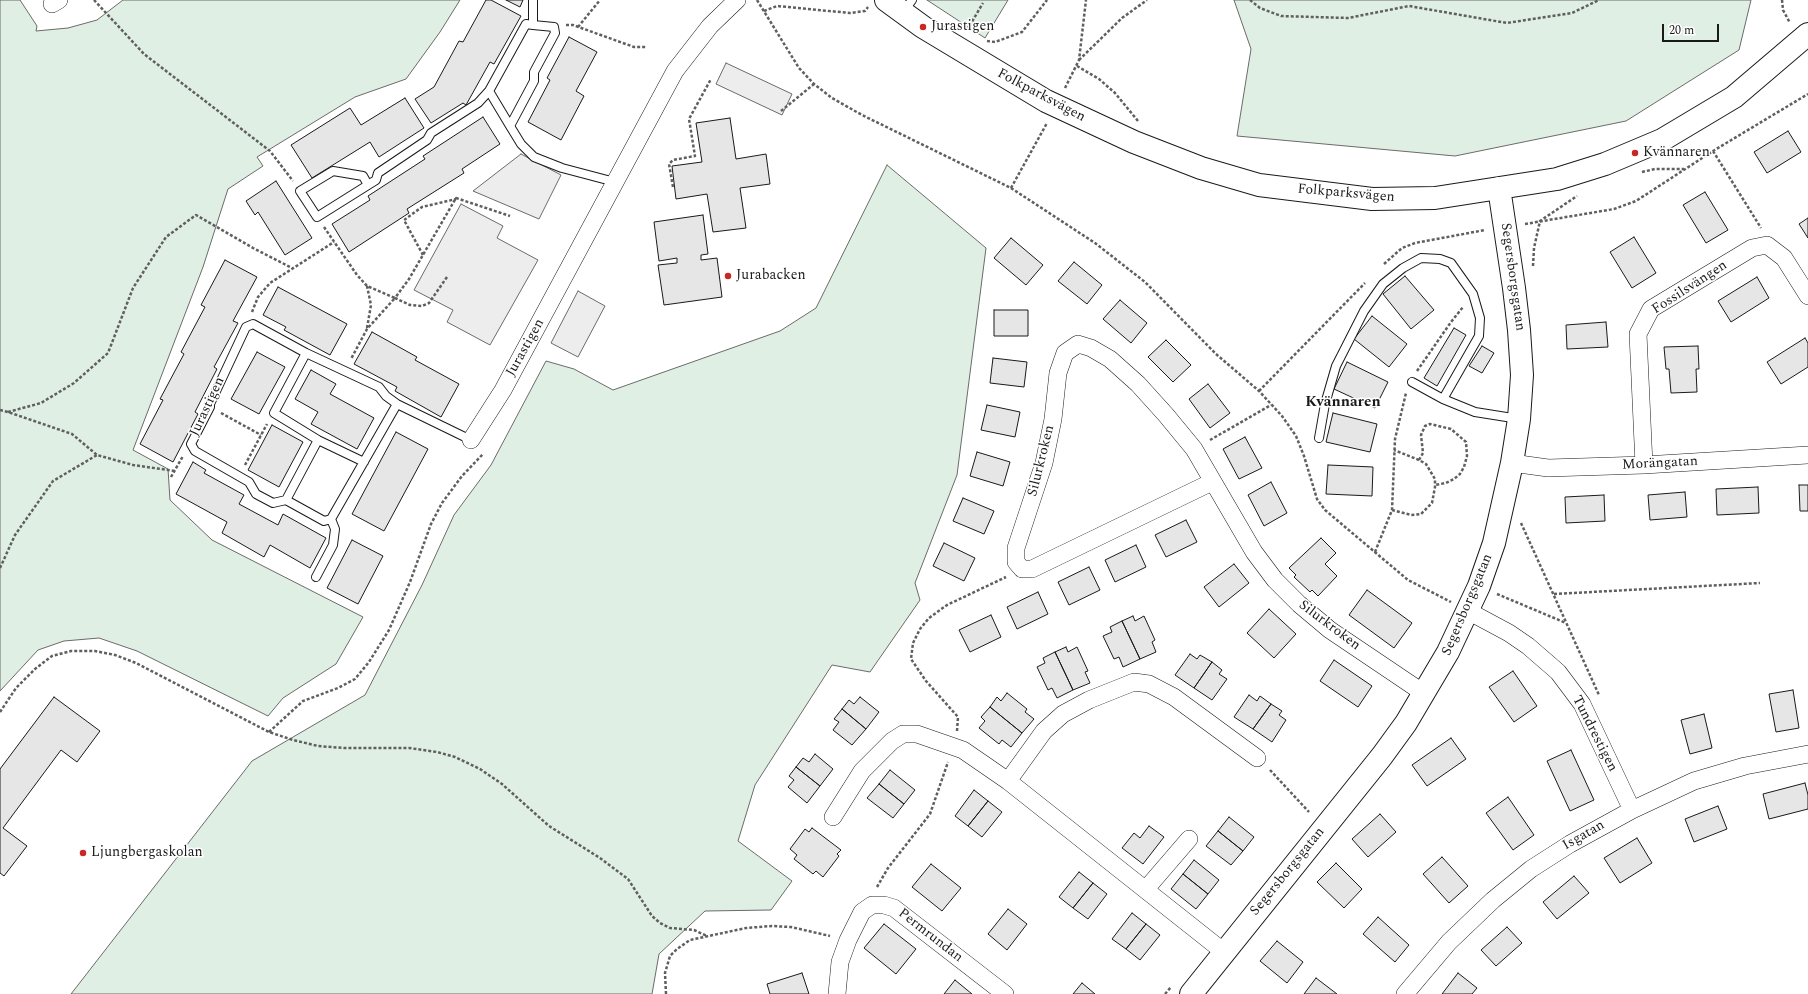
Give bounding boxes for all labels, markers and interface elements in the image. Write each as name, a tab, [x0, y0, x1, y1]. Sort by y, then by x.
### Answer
scale bar	[1664, 16, 1721, 42]
place label: Jurastigen	[931, 19, 994, 35]
text: 20 m	[1669, 21, 1694, 40]
marker: Jurastigen	[918, 22, 928, 32]
street label: Folkparksvägen	[994, 66, 1088, 126]
place label: Kvännaren	[1643, 145, 1710, 161]
marker: Kvännaren	[1630, 148, 1640, 158]
street label: Folkparksvägen	[1297, 181, 1395, 207]
street label: Segersborgsgatan	[1496, 222, 1528, 332]
street label: Fossilsvängen	[1649, 257, 1731, 319]
place label: Jurabacken	[736, 268, 806, 284]
marker: Jurabacken	[723, 271, 733, 281]
street label: Jurastigen	[503, 316, 549, 380]
street label: Jurastigen	[187, 375, 229, 439]
district label: Kvännaren	[1305, 394, 1381, 412]
street label: Silurkroken	[1025, 424, 1059, 498]
street label: Morängatan	[1622, 454, 1698, 474]
street label: Segersborgsgatan	[1439, 552, 1497, 658]
street label: Silurkroken	[1295, 597, 1363, 655]
street label: Tundrestigen	[1568, 693, 1620, 775]
street label: Isgatan	[1560, 817, 1608, 855]
street label: Segersborgsgatan	[1247, 824, 1329, 920]
place label: Ljungbergaskolan	[91, 845, 203, 861]
marker: Ljungbergaskolan	[78, 848, 88, 858]
street label: Permrundan	[894, 906, 966, 966]

